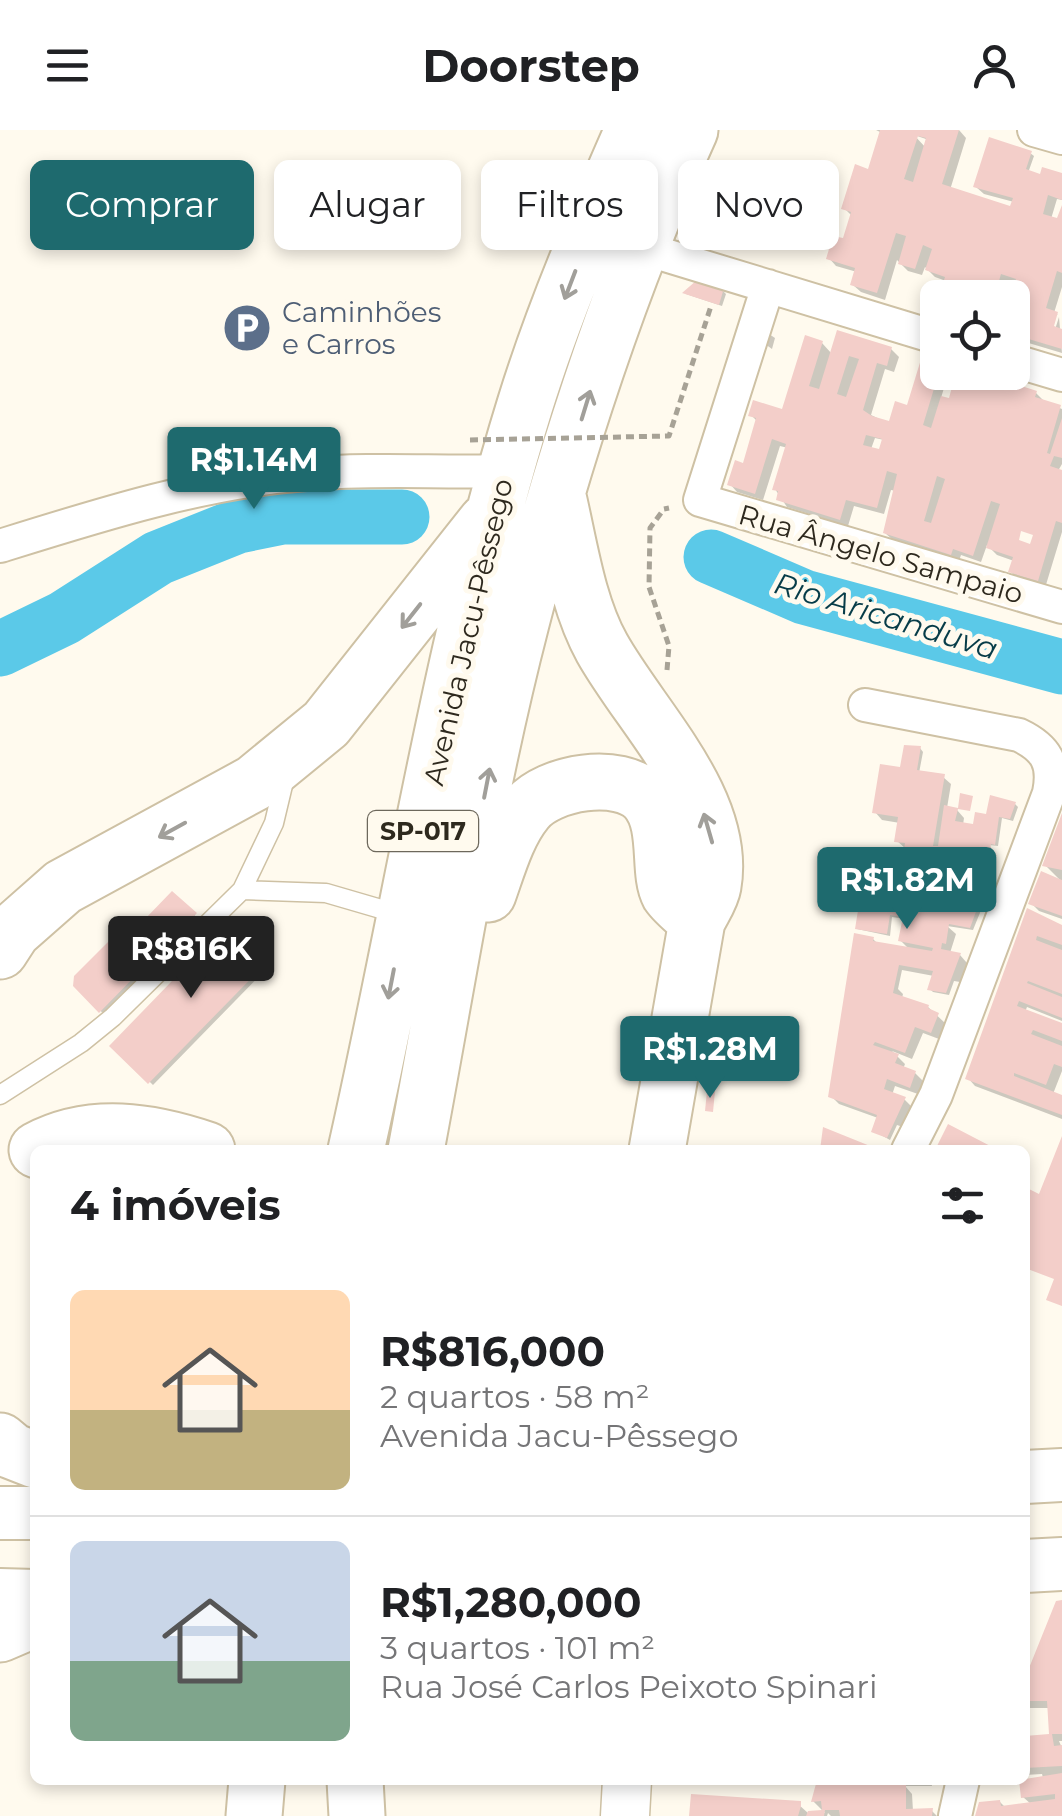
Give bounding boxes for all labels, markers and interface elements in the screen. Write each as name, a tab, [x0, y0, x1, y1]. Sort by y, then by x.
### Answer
icon: menu	[40, 38, 95, 93]
text: Doorstep	[422, 38, 640, 93]
icon: person	[967, 38, 1022, 93]
chip: Comprar	[30, 160, 254, 250]
chip: Alugar	[274, 160, 461, 250]
chip: Filtros	[481, 160, 658, 250]
chip: Novo	[678, 160, 839, 250]
one-way arrow	[560, 269, 578, 300]
map controls	[920, 280, 1030, 390]
button: locate	[920, 280, 1030, 390]
place label: Caminhões e Carros	[282, 295, 441, 361]
parking icon: Caminhões e Carros	[221, 302, 273, 354]
one-way arrow	[578, 389, 596, 421]
pin: R$1.14M	[162, 427, 346, 512]
text: R$1.14M	[189, 440, 319, 479]
street label: Avenida Jacu-Pêssego	[416, 475, 520, 789]
street label: Rua Ângelo Sampaio	[735, 497, 1027, 611]
water label: Rio Aricanduva	[770, 564, 1002, 668]
one-way arrow	[401, 602, 422, 629]
one-way arrow	[478, 768, 497, 800]
road number: SP-017	[368, 811, 478, 851]
one-way arrow	[698, 813, 716, 845]
one-way arrow	[158, 820, 188, 840]
pin: R$1.82M	[815, 847, 999, 932]
text: R$1.82M	[839, 860, 975, 899]
pin: R$816K	[110, 916, 272, 1001]
text: R$816K	[130, 929, 252, 968]
one-way arrow	[381, 967, 400, 999]
pin: R$1.28M	[618, 1016, 802, 1101]
text: R$1.28M	[642, 1029, 778, 1068]
icon: filters	[935, 1178, 990, 1233]
text: 4 imóveis	[70, 1179, 281, 1231]
text: R$816,000	[380, 1325, 605, 1377]
icon: home	[150, 1330, 270, 1450]
text: 2 quartos · 58 m²	[380, 1377, 649, 1416]
text: Avenida Jacu-Pêssego	[380, 1416, 739, 1455]
text: R$1,280,000	[380, 1576, 642, 1628]
icon: home	[150, 1581, 270, 1701]
text: 3 quartos · 101 m²	[380, 1628, 655, 1667]
text: Rua José Carlos Peixoto Spinari	[380, 1667, 878, 1706]

